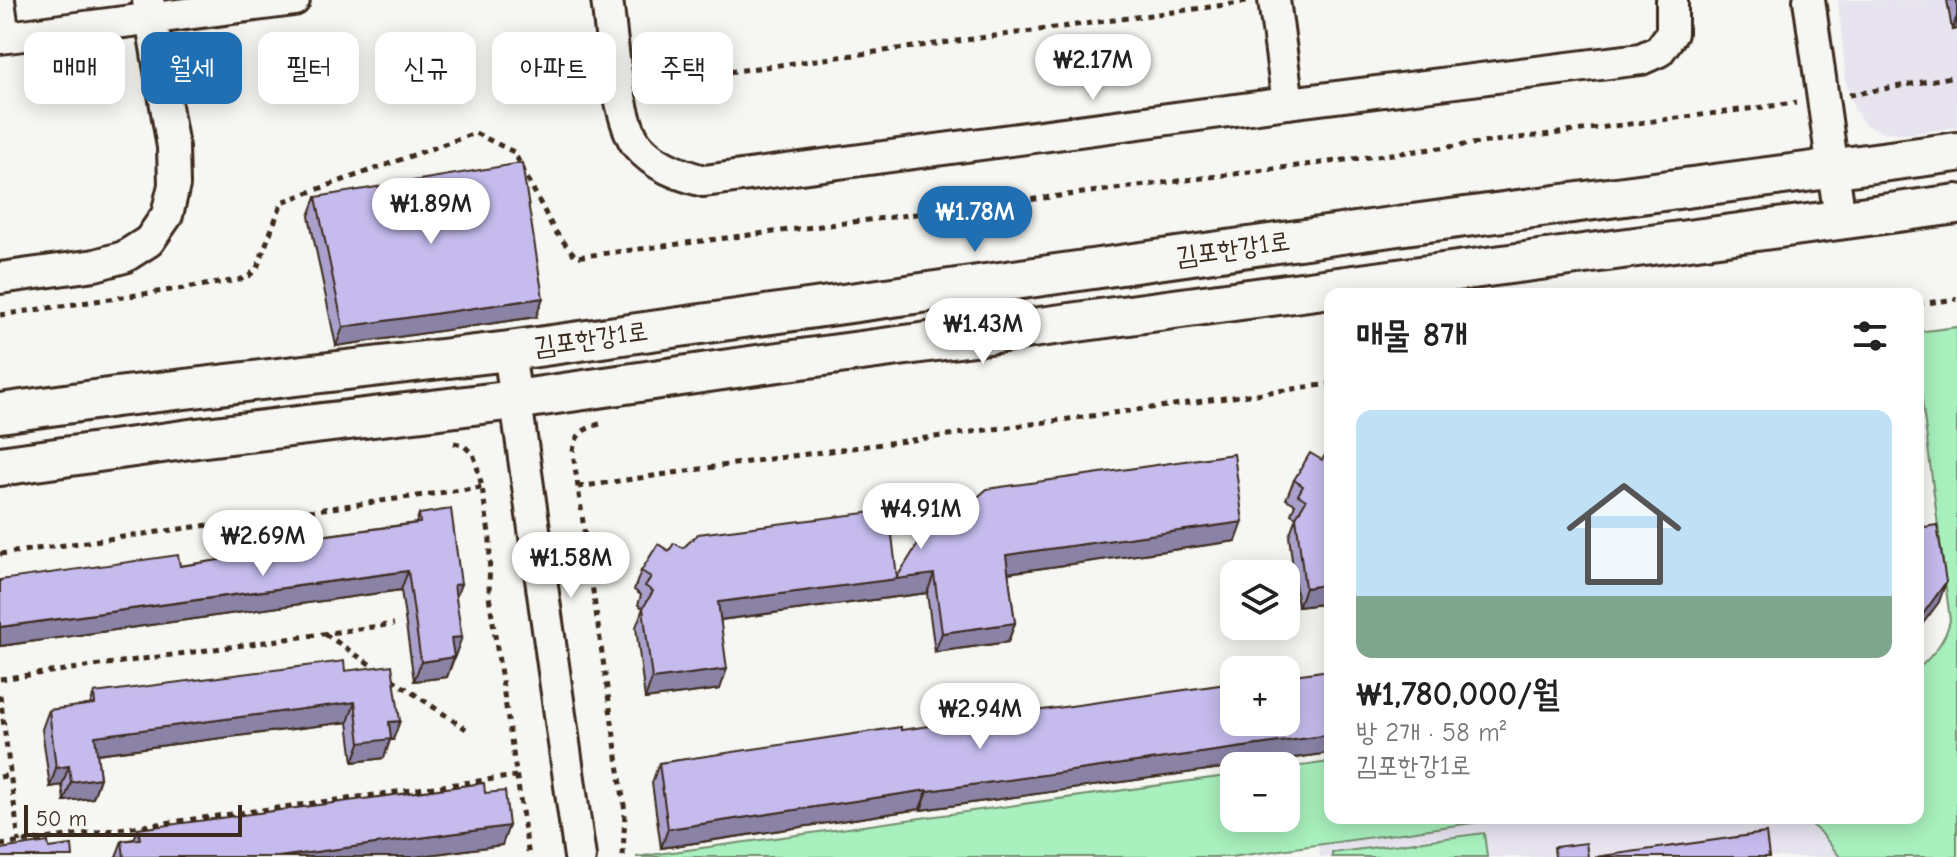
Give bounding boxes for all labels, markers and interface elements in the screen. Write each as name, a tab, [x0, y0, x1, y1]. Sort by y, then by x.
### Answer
chip: 매매	[24, 32, 125, 104]
chip: 월세	[141, 32, 242, 104]
chip: 필터	[258, 32, 359, 104]
chip: 신규	[375, 32, 476, 104]
chip: 아파트	[492, 32, 616, 104]
chip: 주택	[632, 32, 733, 104]
pin: ₩2.17M	[1028, 34, 1158, 102]
text: ₩2.17M	[1053, 45, 1133, 75]
pin: ₩1.89M	[366, 178, 496, 246]
pin: ₩1.78M	[910, 186, 1040, 254]
text: ₩1.89M	[390, 189, 472, 219]
text: ₩1.78M	[935, 197, 1015, 227]
street label: 김포한강1로	[1174, 226, 1292, 272]
pin: ₩1.43M	[918, 298, 1048, 366]
text: ₩1.43M	[943, 309, 1023, 339]
icon: filters	[1848, 314, 1892, 358]
text: 매물 8개	[1356, 315, 1468, 355]
street label: 김포한강1로	[532, 316, 650, 362]
icon: home	[1552, 462, 1696, 606]
pin: ₩4.91M	[856, 483, 986, 551]
text: ₩4.91M	[880, 494, 962, 524]
pin: ₩2.69M	[198, 510, 328, 578]
text: ₩2.69M	[220, 521, 306, 551]
pin: ₩1.58M	[506, 532, 636, 600]
text: ₩1.58M	[530, 543, 612, 573]
map controls	[1220, 560, 1300, 832]
button: layers	[1220, 560, 1300, 640]
button: +	[1220, 656, 1300, 736]
text: ₩1,780,000/월	[1356, 674, 1559, 714]
pin: ₩2.94M	[915, 683, 1045, 751]
text: ₩2.94M	[938, 694, 1022, 724]
text: 방 2개 · 58 m²	[1356, 718, 1506, 748]
text: 김포한강1로	[1356, 751, 1471, 781]
button: −	[1220, 752, 1300, 832]
scale bar	[24, 801, 242, 837]
text: 50 m	[36, 806, 87, 832]

